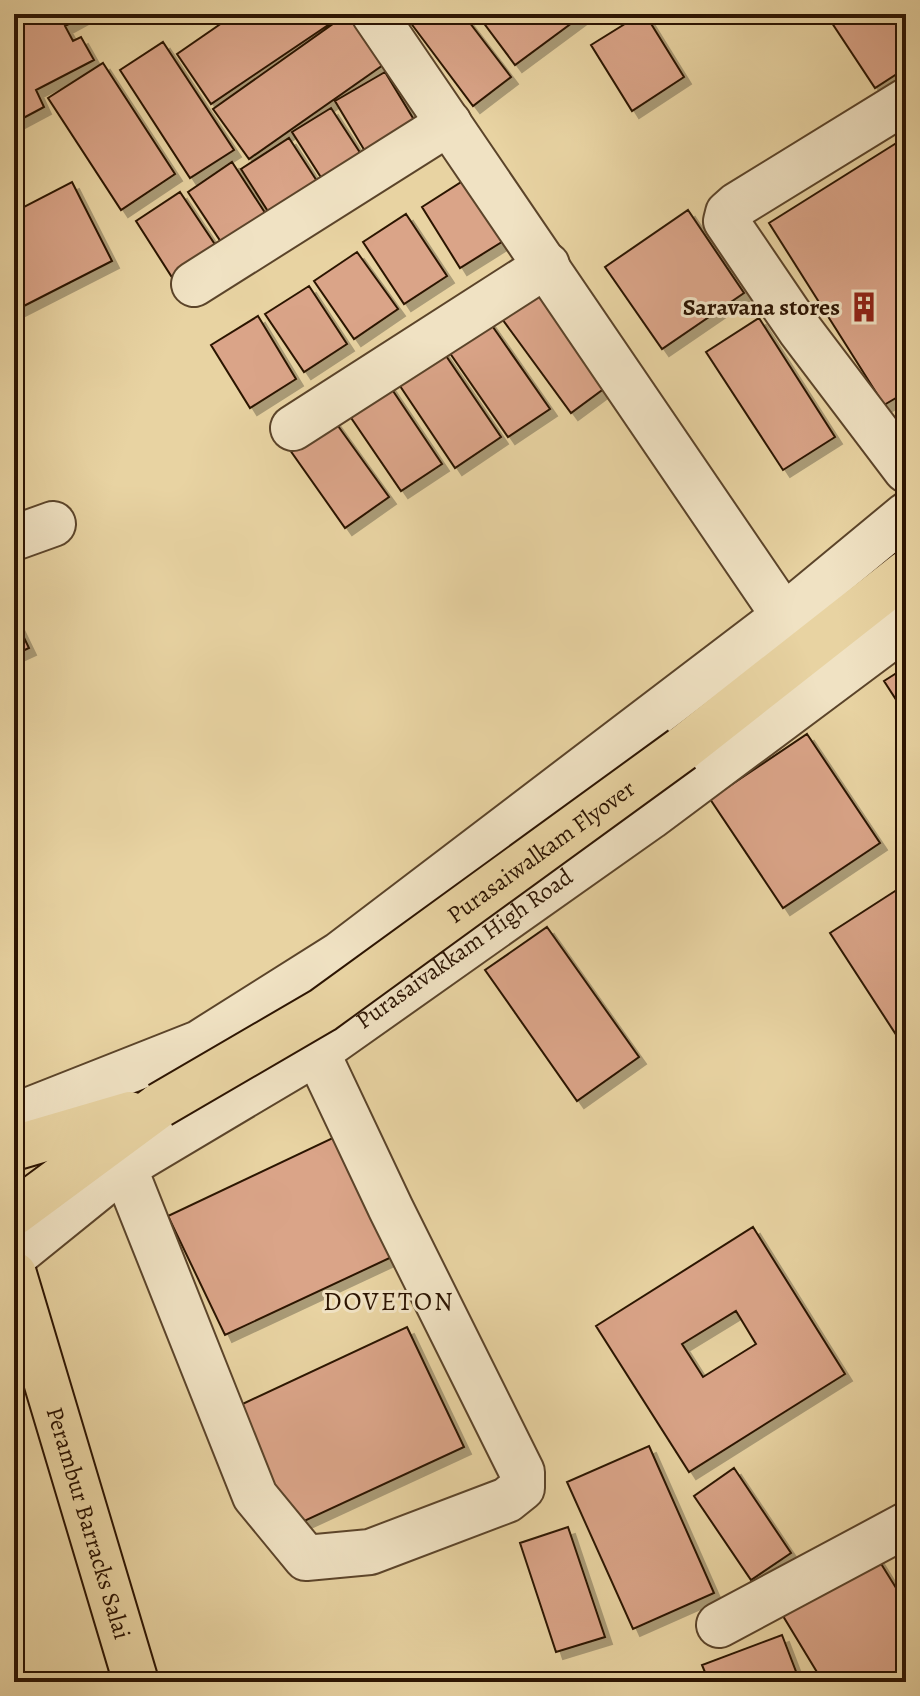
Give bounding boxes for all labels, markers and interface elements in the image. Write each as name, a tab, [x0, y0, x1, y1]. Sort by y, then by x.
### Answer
building icon: Saravana stores	[847, 290, 881, 324]
place label: Saravana stores	[683, 291, 840, 323]
street label: Purasaiwalkam Flyover	[440, 772, 641, 931]
street label: Purasaivakkam High Road	[349, 861, 579, 1036]
district label: DOVETON	[323, 1284, 455, 1319]
street label: Perambur Barracks Salai	[39, 1403, 138, 1643]

